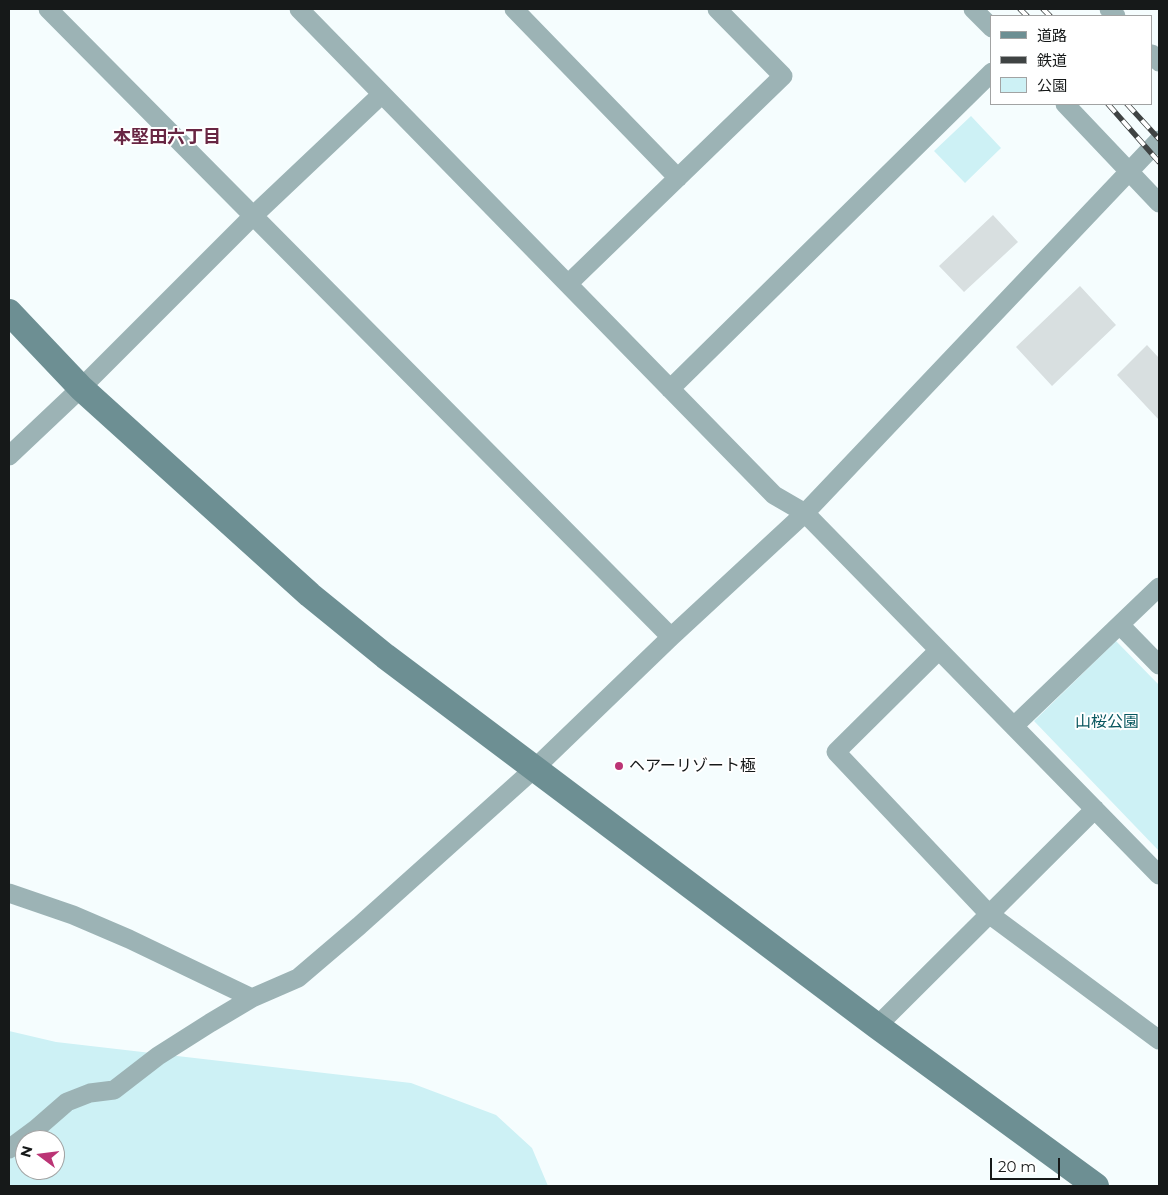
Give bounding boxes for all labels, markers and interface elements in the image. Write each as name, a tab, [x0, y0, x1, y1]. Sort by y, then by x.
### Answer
legend	[990, 15, 1153, 105]
text: 道路	[1037, 26, 1067, 45]
text: 鉄道	[1037, 51, 1067, 70]
text: 公園	[1037, 76, 1067, 95]
district label: 本堅田六丁目	[113, 127, 221, 149]
park label: 山桜公園	[1075, 712, 1139, 732]
place label: ヘアーリゾート極	[629, 756, 756, 776]
marker: ヘアーリゾート極	[613, 760, 625, 772]
north arrow	[15, 1130, 65, 1180]
text: N	[16, 1144, 37, 1159]
scale bar	[993, 1148, 1063, 1180]
text: 20 m	[998, 1157, 1036, 1176]

